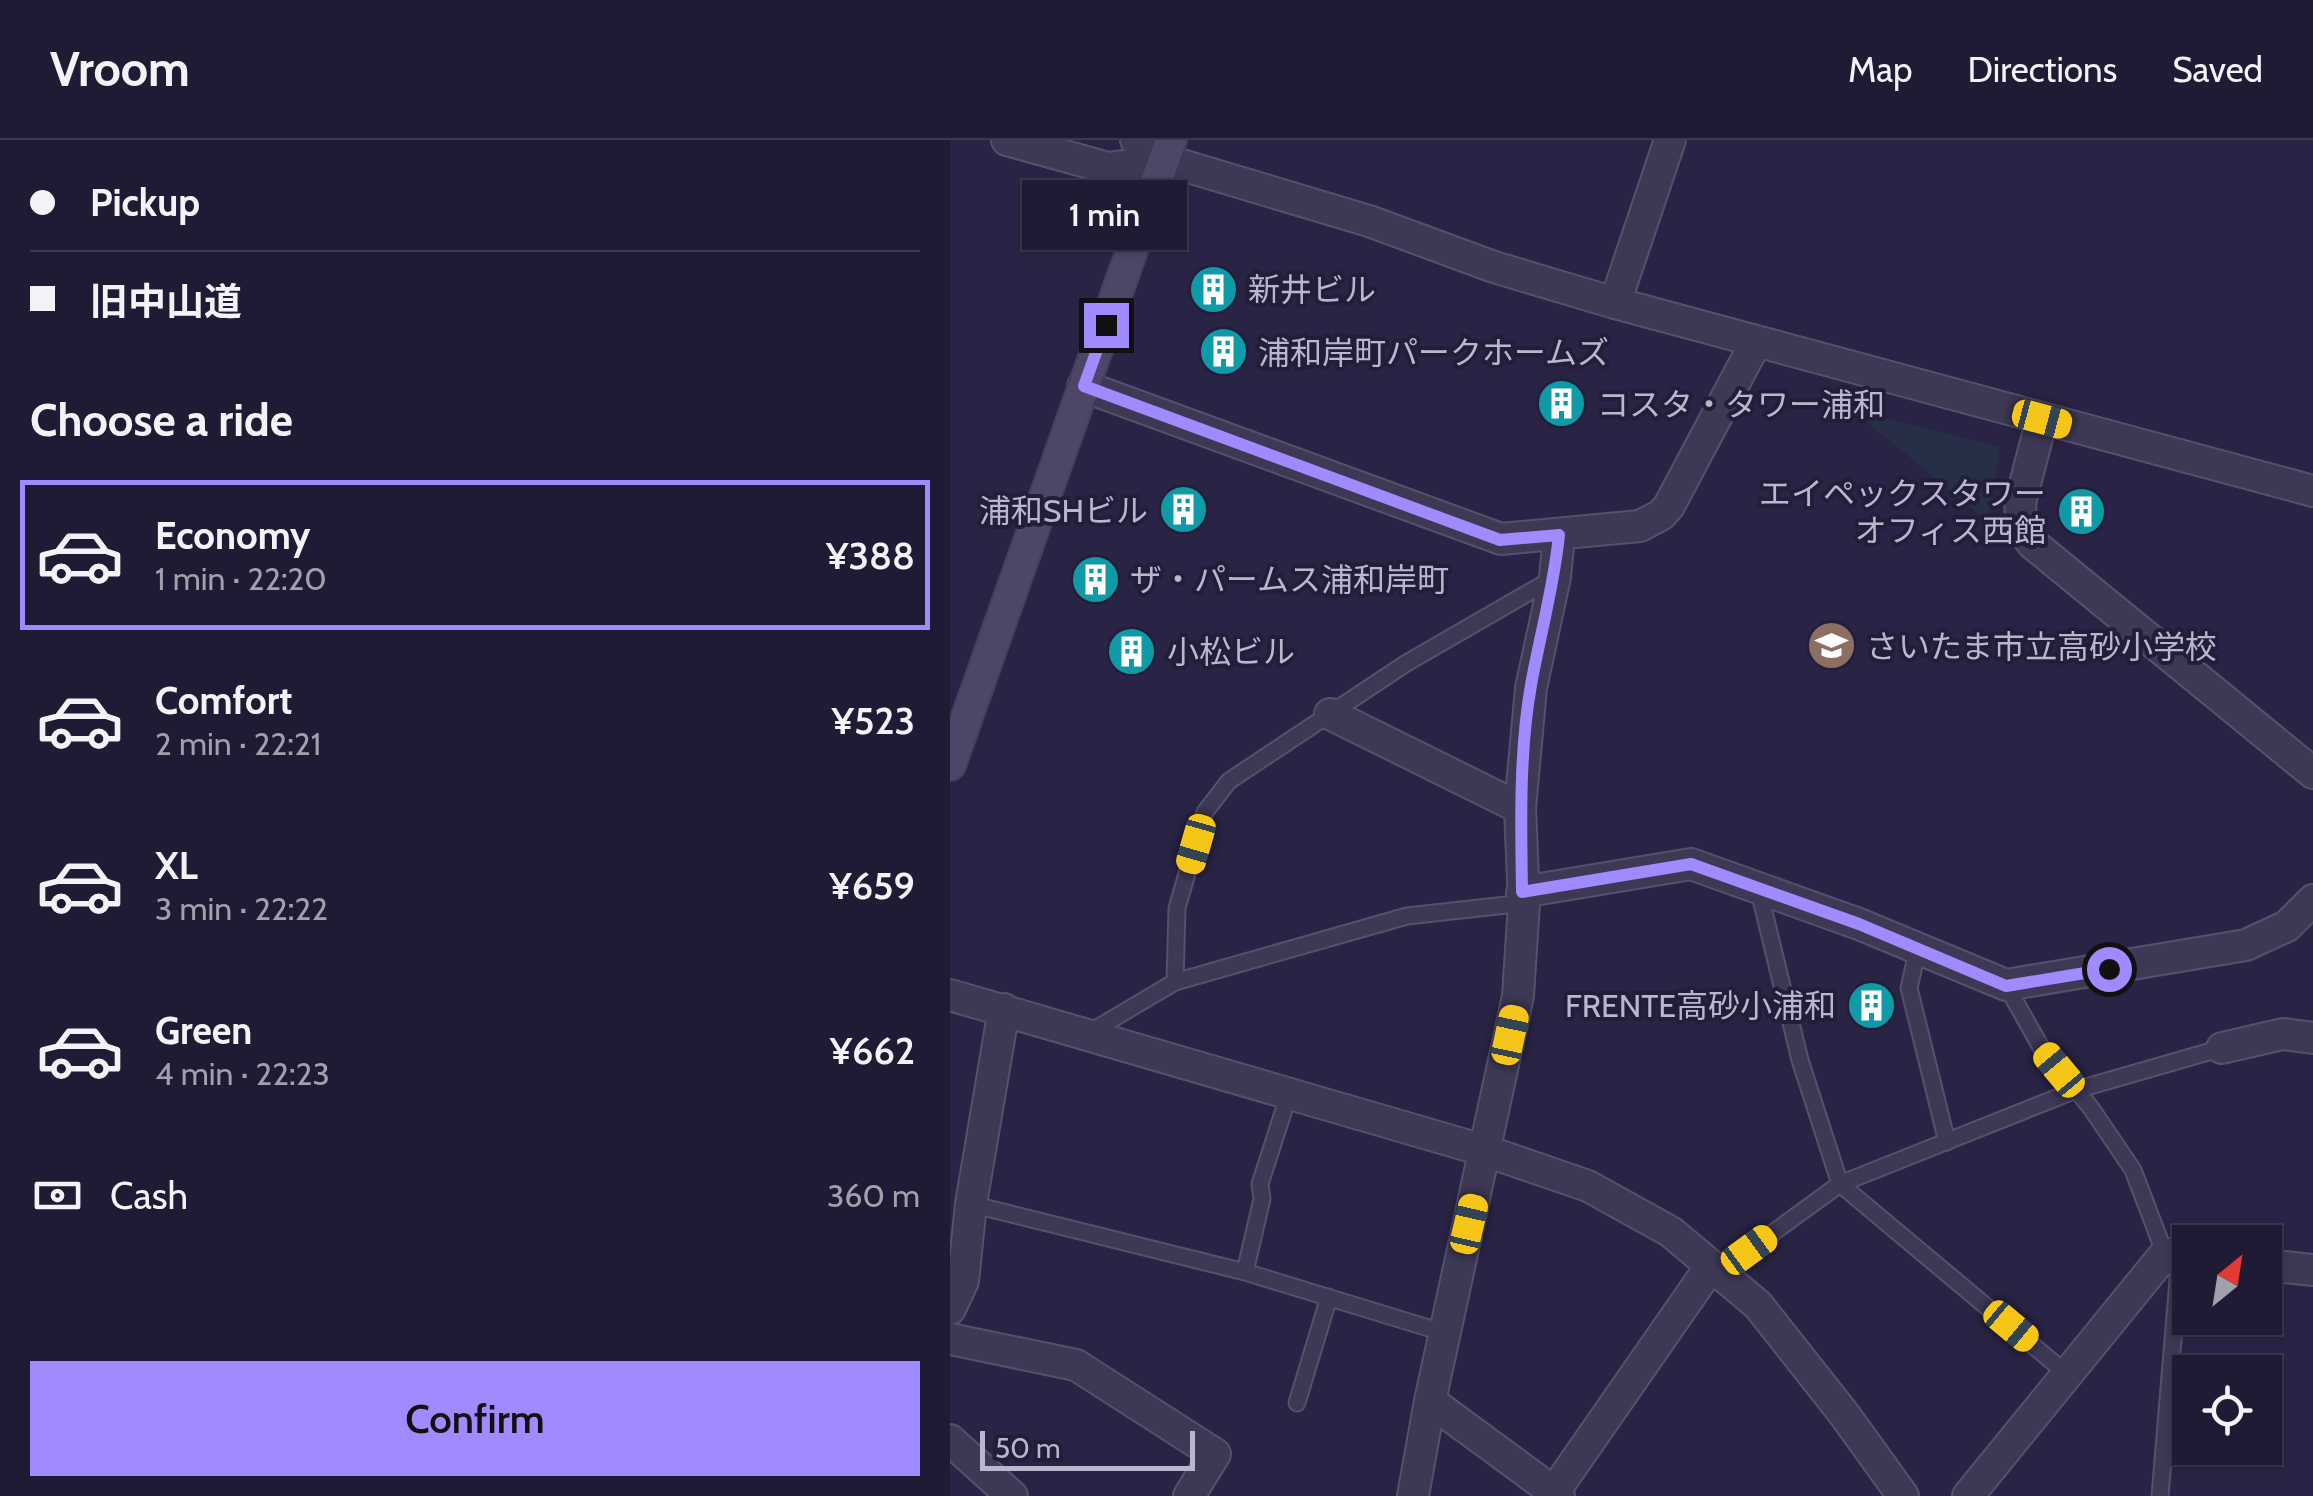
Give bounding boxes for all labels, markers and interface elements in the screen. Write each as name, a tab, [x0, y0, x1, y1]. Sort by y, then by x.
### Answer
text: Vroom	[50, 40, 190, 98]
text: Map	[1848, 48, 1913, 91]
text: Directions	[1968, 48, 2117, 91]
text: Saved	[2172, 48, 2263, 91]
text: Pickup	[90, 179, 200, 226]
callout: 1 min	[1024, 180, 1188, 250]
text: 1 min	[1069, 195, 1140, 234]
building icon: 新井ビル	[1187, 263, 1239, 315]
place label: 新井ビル	[1248, 270, 1376, 309]
text: 旧中山道	[90, 278, 242, 325]
route end	[1084, 303, 1129, 348]
building icon: 浦和岸町パークホームズ	[1197, 326, 1249, 378]
place label: 浦和岸町パークホームズ	[1258, 333, 1609, 372]
building icon: コスタ・タワー浦和	[1536, 378, 1588, 430]
place label: コスタ・タワー浦和	[1597, 385, 1885, 424]
text: Choose a ride	[30, 393, 293, 447]
car	[2009, 397, 2075, 441]
place label: エイペックスタワー オフィス西館	[1759, 474, 2046, 550]
building icon: 浦和SHビル	[1157, 484, 1209, 536]
building icon: エイペックスタワー オフィス西館	[2055, 485, 2107, 537]
place label: 浦和SHビル	[979, 491, 1148, 530]
icon: car	[35, 510, 125, 600]
text: Economy	[155, 512, 310, 559]
text: ¥388	[826, 532, 915, 579]
building icon: ザ・パームス浦和岸町	[1069, 553, 1121, 605]
text: 1 min · 22:20	[155, 559, 327, 598]
place label: ザ・パームス浦和岸町	[1130, 560, 1449, 599]
school or university icon: さいたま市立高砂小学校	[1805, 620, 1857, 672]
building icon: 小松ビル	[1106, 625, 1158, 677]
place label: さいたま市立高砂小学校	[1866, 627, 2217, 666]
place label: 小松ビル	[1167, 632, 1295, 671]
icon: car	[35, 675, 125, 765]
text: Comfort	[155, 677, 292, 724]
text: ¥523	[832, 697, 915, 744]
text: 2 min · 22:21	[155, 724, 321, 763]
car	[1173, 811, 1219, 877]
icon: car	[35, 840, 125, 930]
text: XL	[155, 842, 198, 889]
text: ¥659	[829, 862, 915, 909]
text: 3 min · 22:22	[155, 889, 328, 928]
route start	[2087, 947, 2132, 992]
building icon: FRENTE高砂小浦和	[1845, 979, 1897, 1031]
place label: FRENTE高砂小浦和	[1565, 986, 1836, 1025]
car	[1489, 1003, 1531, 1067]
icon: car	[35, 1005, 125, 1095]
text: Green	[155, 1007, 252, 1054]
text: ¥662	[830, 1027, 915, 1074]
car	[2028, 1037, 2090, 1103]
text: 4 min · 22:23	[155, 1054, 330, 1093]
icon: cash	[30, 1168, 85, 1223]
text: Cash	[110, 1172, 188, 1219]
text: 360 m	[827, 1176, 920, 1215]
car	[1448, 1191, 1490, 1257]
car	[1716, 1220, 1782, 1280]
north arrow	[2172, 1225, 2282, 1335]
map controls	[2172, 1225, 2282, 1465]
car	[1978, 1295, 2044, 1357]
button: locate	[2172, 1355, 2282, 1465]
button: Confirm	[30, 1361, 920, 1476]
scale bar	[980, 1426, 1195, 1470]
text: 50 m	[995, 1431, 1061, 1465]

